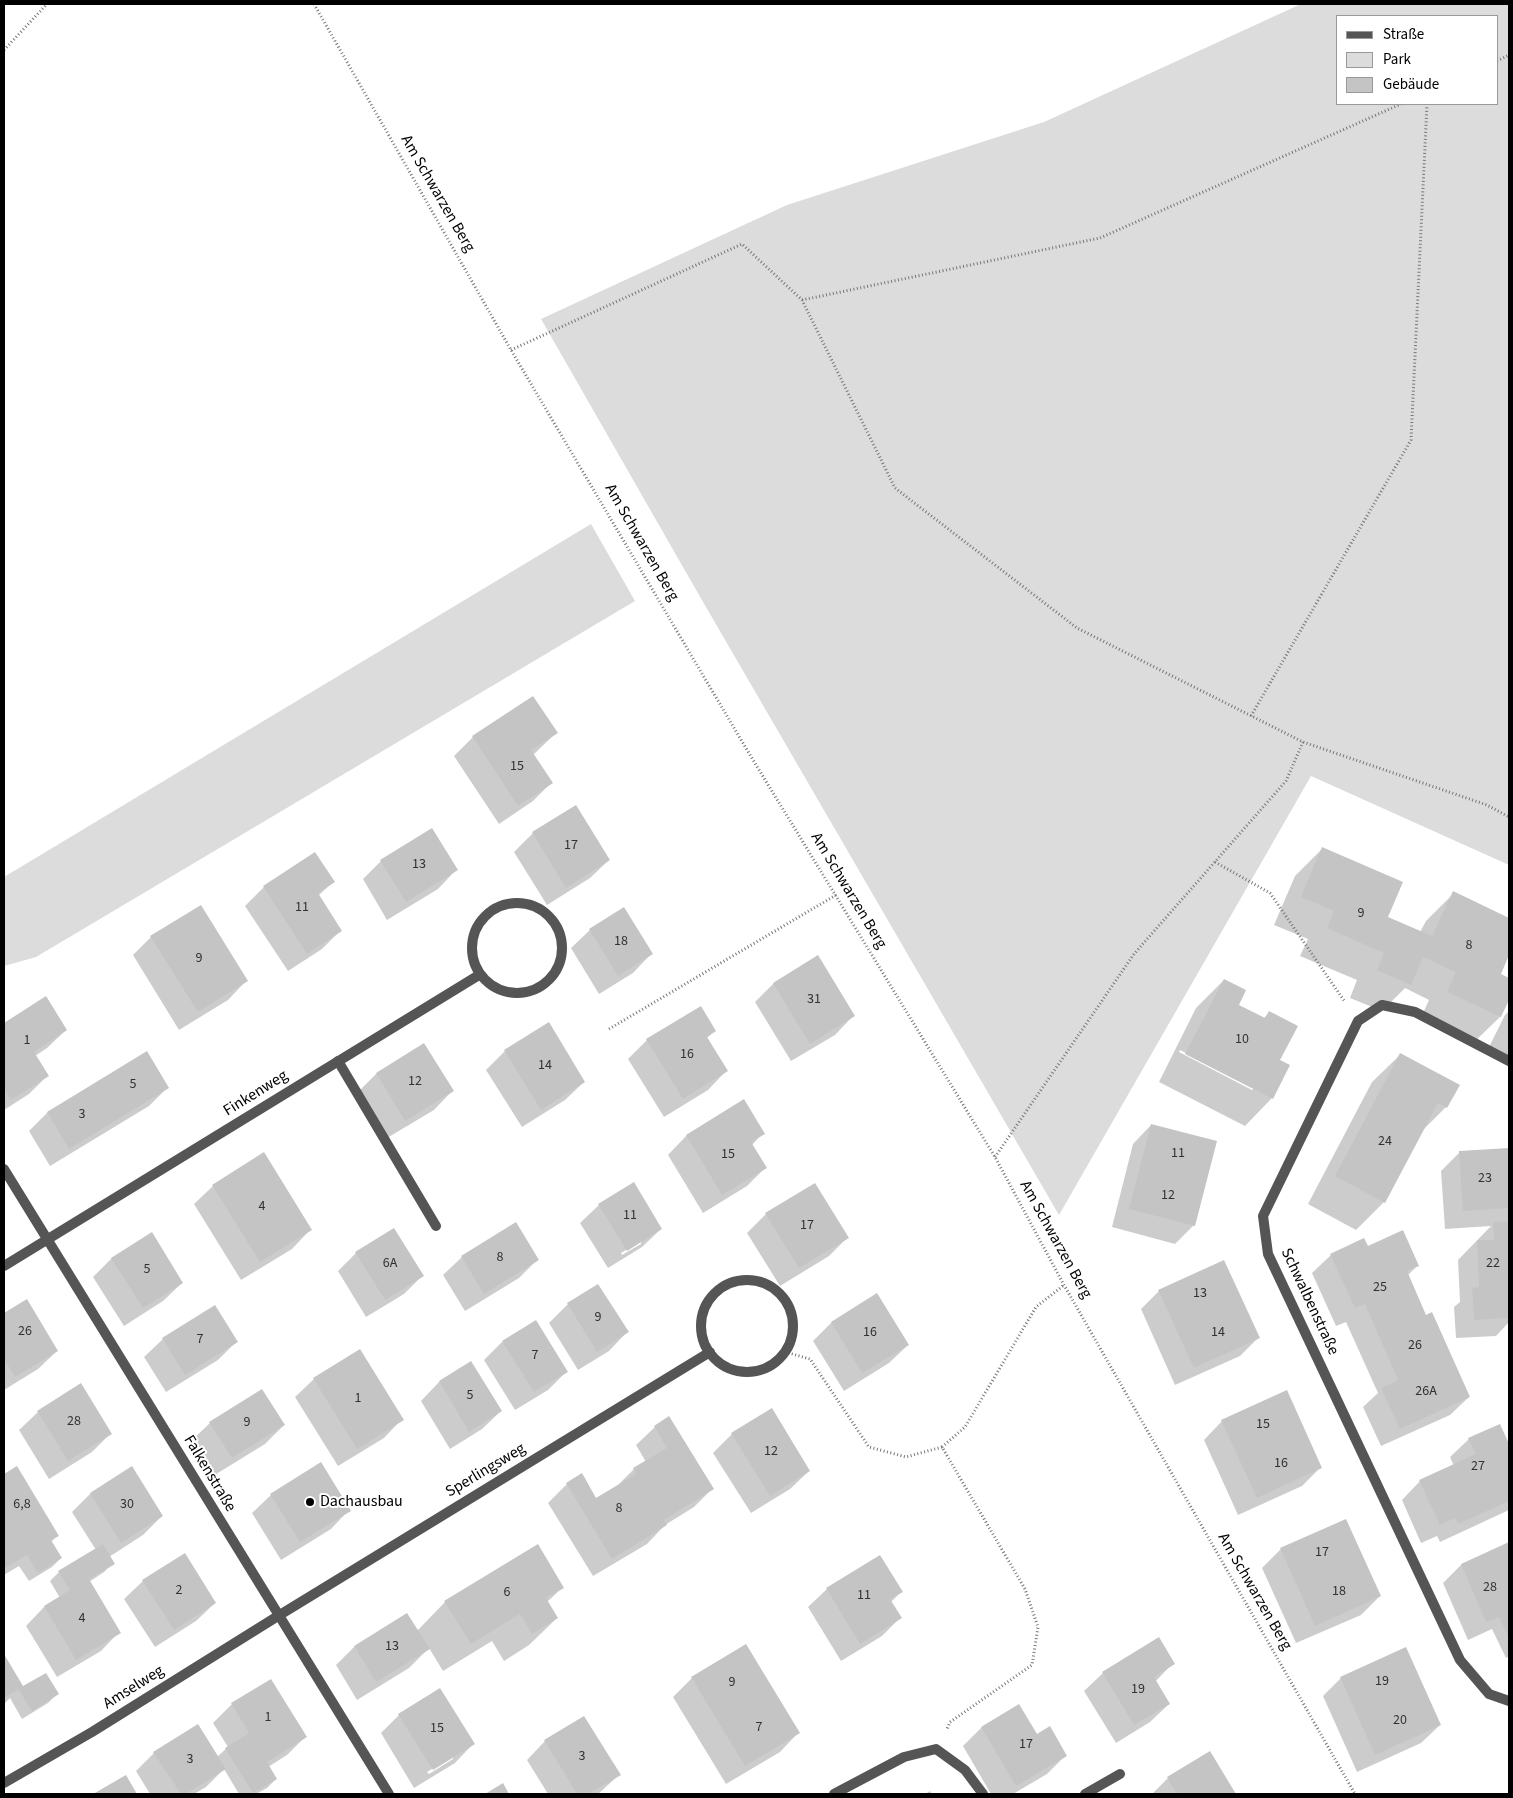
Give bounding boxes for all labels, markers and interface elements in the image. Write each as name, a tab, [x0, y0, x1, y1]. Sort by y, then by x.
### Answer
legend	[1336, 15, 1498, 105]
text: Straße	[1383, 24, 1424, 45]
text: Park	[1383, 49, 1411, 70]
text: Gebäude	[1383, 74, 1439, 95]
street label: Am Schwarzen Berg	[396, 132, 478, 256]
street label: Am Schwarzen Berg	[600, 481, 682, 605]
house number: 15	[510, 759, 524, 775]
street label: Am Schwarzen Berg	[806, 830, 890, 952]
house number: 17	[564, 838, 578, 854]
house number: 13	[412, 857, 426, 873]
house number: 11	[295, 900, 309, 916]
house number: 9	[1358, 906, 1364, 922]
house number: 18	[614, 934, 628, 950]
house number: 8	[1466, 938, 1472, 954]
house number: 9	[196, 951, 202, 967]
house number: 31	[807, 992, 821, 1008]
house number: 10	[1235, 1032, 1249, 1048]
house number: 1	[24, 1033, 30, 1049]
house number: 16	[680, 1047, 694, 1063]
house number: 14	[538, 1058, 552, 1074]
street label: Finkenweg	[220, 1067, 292, 1121]
house number: 12	[408, 1074, 422, 1090]
house number: 5	[130, 1077, 136, 1093]
house number: 3	[79, 1107, 85, 1123]
house number: 24	[1378, 1134, 1392, 1150]
house number: 11	[1171, 1146, 1185, 1162]
house number: 15	[721, 1147, 735, 1163]
house number: 23	[1478, 1171, 1492, 1187]
street label: Am Schwarzen Berg	[1015, 1178, 1095, 1302]
house number: 12	[1161, 1188, 1175, 1204]
house number: 4	[259, 1199, 265, 1215]
house number: 11	[623, 1208, 637, 1224]
house number: 17	[800, 1218, 814, 1234]
street label: Schwalbenstraße	[1276, 1245, 1342, 1359]
house number: 8	[497, 1250, 503, 1266]
house number: 6A	[383, 1256, 397, 1272]
house number: 22	[1486, 1256, 1500, 1272]
house number: 5	[144, 1262, 150, 1278]
house number: 25	[1373, 1280, 1387, 1296]
house number: 13	[1193, 1286, 1207, 1302]
house number: 9	[595, 1310, 601, 1326]
house number: 26	[18, 1324, 32, 1340]
house number: 16	[863, 1325, 877, 1341]
house number: 14	[1211, 1325, 1225, 1341]
house number: 7	[197, 1332, 203, 1348]
house number: 26	[1408, 1338, 1422, 1354]
house number: 7	[532, 1348, 538, 1364]
house number: 26A	[1415, 1384, 1437, 1400]
house number: 5	[467, 1388, 473, 1404]
house number: 1	[355, 1391, 361, 1407]
house number: 28	[67, 1414, 81, 1430]
house number: 9	[244, 1415, 250, 1431]
house number: 15	[1256, 1417, 1270, 1433]
street label: Falkenstraße	[179, 1432, 239, 1516]
street label: Sperlingsweg	[443, 1440, 529, 1502]
house number: 12	[764, 1444, 778, 1460]
house number: 16	[1274, 1456, 1288, 1472]
house number: 27	[1471, 1459, 1485, 1475]
place label: Dachausbau	[320, 1492, 403, 1512]
marker: Dachausbau	[304, 1496, 316, 1508]
house number: 6,8	[13, 1497, 31, 1513]
house number: 30	[120, 1497, 134, 1513]
house number: 8	[616, 1501, 622, 1517]
street label: Am Schwarzen Berg	[1213, 1530, 1295, 1654]
house number: 17	[1315, 1545, 1329, 1561]
house number: 28	[1483, 1580, 1497, 1596]
house number: 2	[176, 1583, 182, 1599]
house number: 18	[1332, 1584, 1346, 1600]
house number: 6	[504, 1585, 510, 1601]
house number: 11	[857, 1588, 871, 1604]
house number: 4	[79, 1611, 85, 1627]
house number: 13	[385, 1639, 399, 1655]
street label: Amselweg	[100, 1662, 168, 1714]
house number: 19	[1375, 1674, 1389, 1690]
house number: 9	[729, 1675, 735, 1691]
house number: 19	[1131, 1682, 1145, 1698]
house number: 1	[265, 1710, 271, 1726]
house number: 20	[1393, 1713, 1407, 1729]
house number: 7	[756, 1720, 762, 1736]
house number: 15	[430, 1721, 444, 1737]
house number: 17	[1019, 1737, 1033, 1753]
house number: 3	[579, 1749, 585, 1765]
house number: 3	[187, 1752, 193, 1768]

